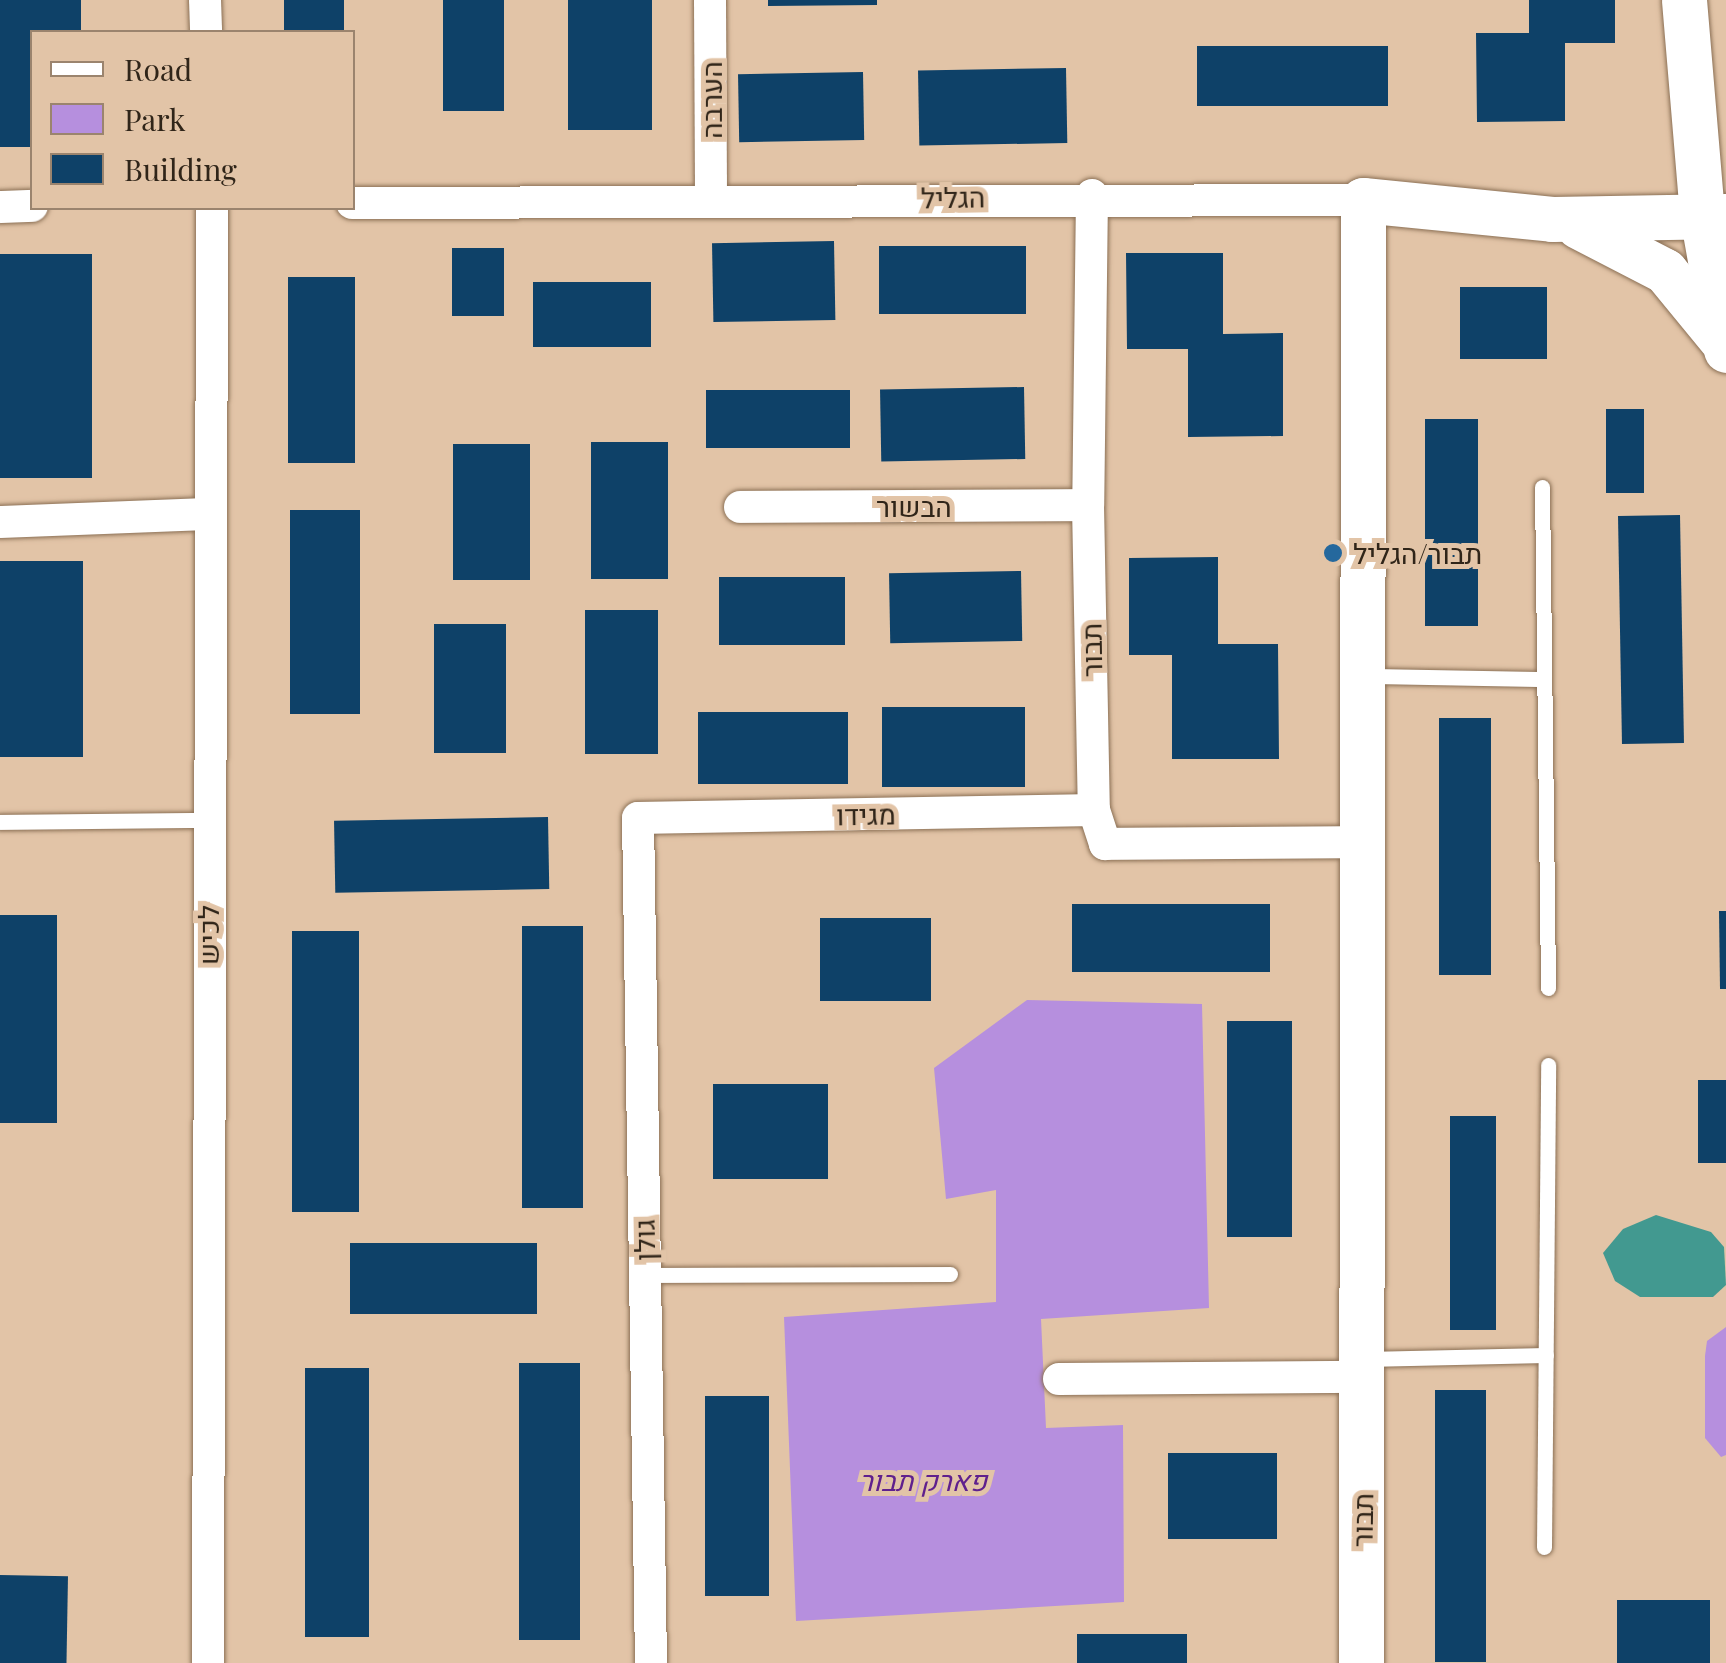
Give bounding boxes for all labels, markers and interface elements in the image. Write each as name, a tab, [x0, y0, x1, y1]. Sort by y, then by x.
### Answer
legend	[30, 30, 355, 210]
text: Road	[124, 49, 192, 89]
street label: הערבה	[694, 61, 728, 139]
text: Park	[124, 99, 186, 139]
text: Building	[124, 149, 237, 189]
street label: הגליל	[920, 180, 986, 214]
street label: הבשור	[876, 489, 952, 523]
place label: תבור/הגליל	[1353, 536, 1482, 570]
marker: תבור/הגליל	[1322, 542, 1344, 564]
street label: תבור	[1074, 623, 1108, 677]
street label: מגידו	[836, 797, 896, 831]
street label: לכיש	[191, 905, 225, 965]
street label: גולן	[627, 1219, 661, 1261]
park label: פארק תבור	[859, 1463, 987, 1497]
street label: תבור	[1345, 1493, 1379, 1547]

